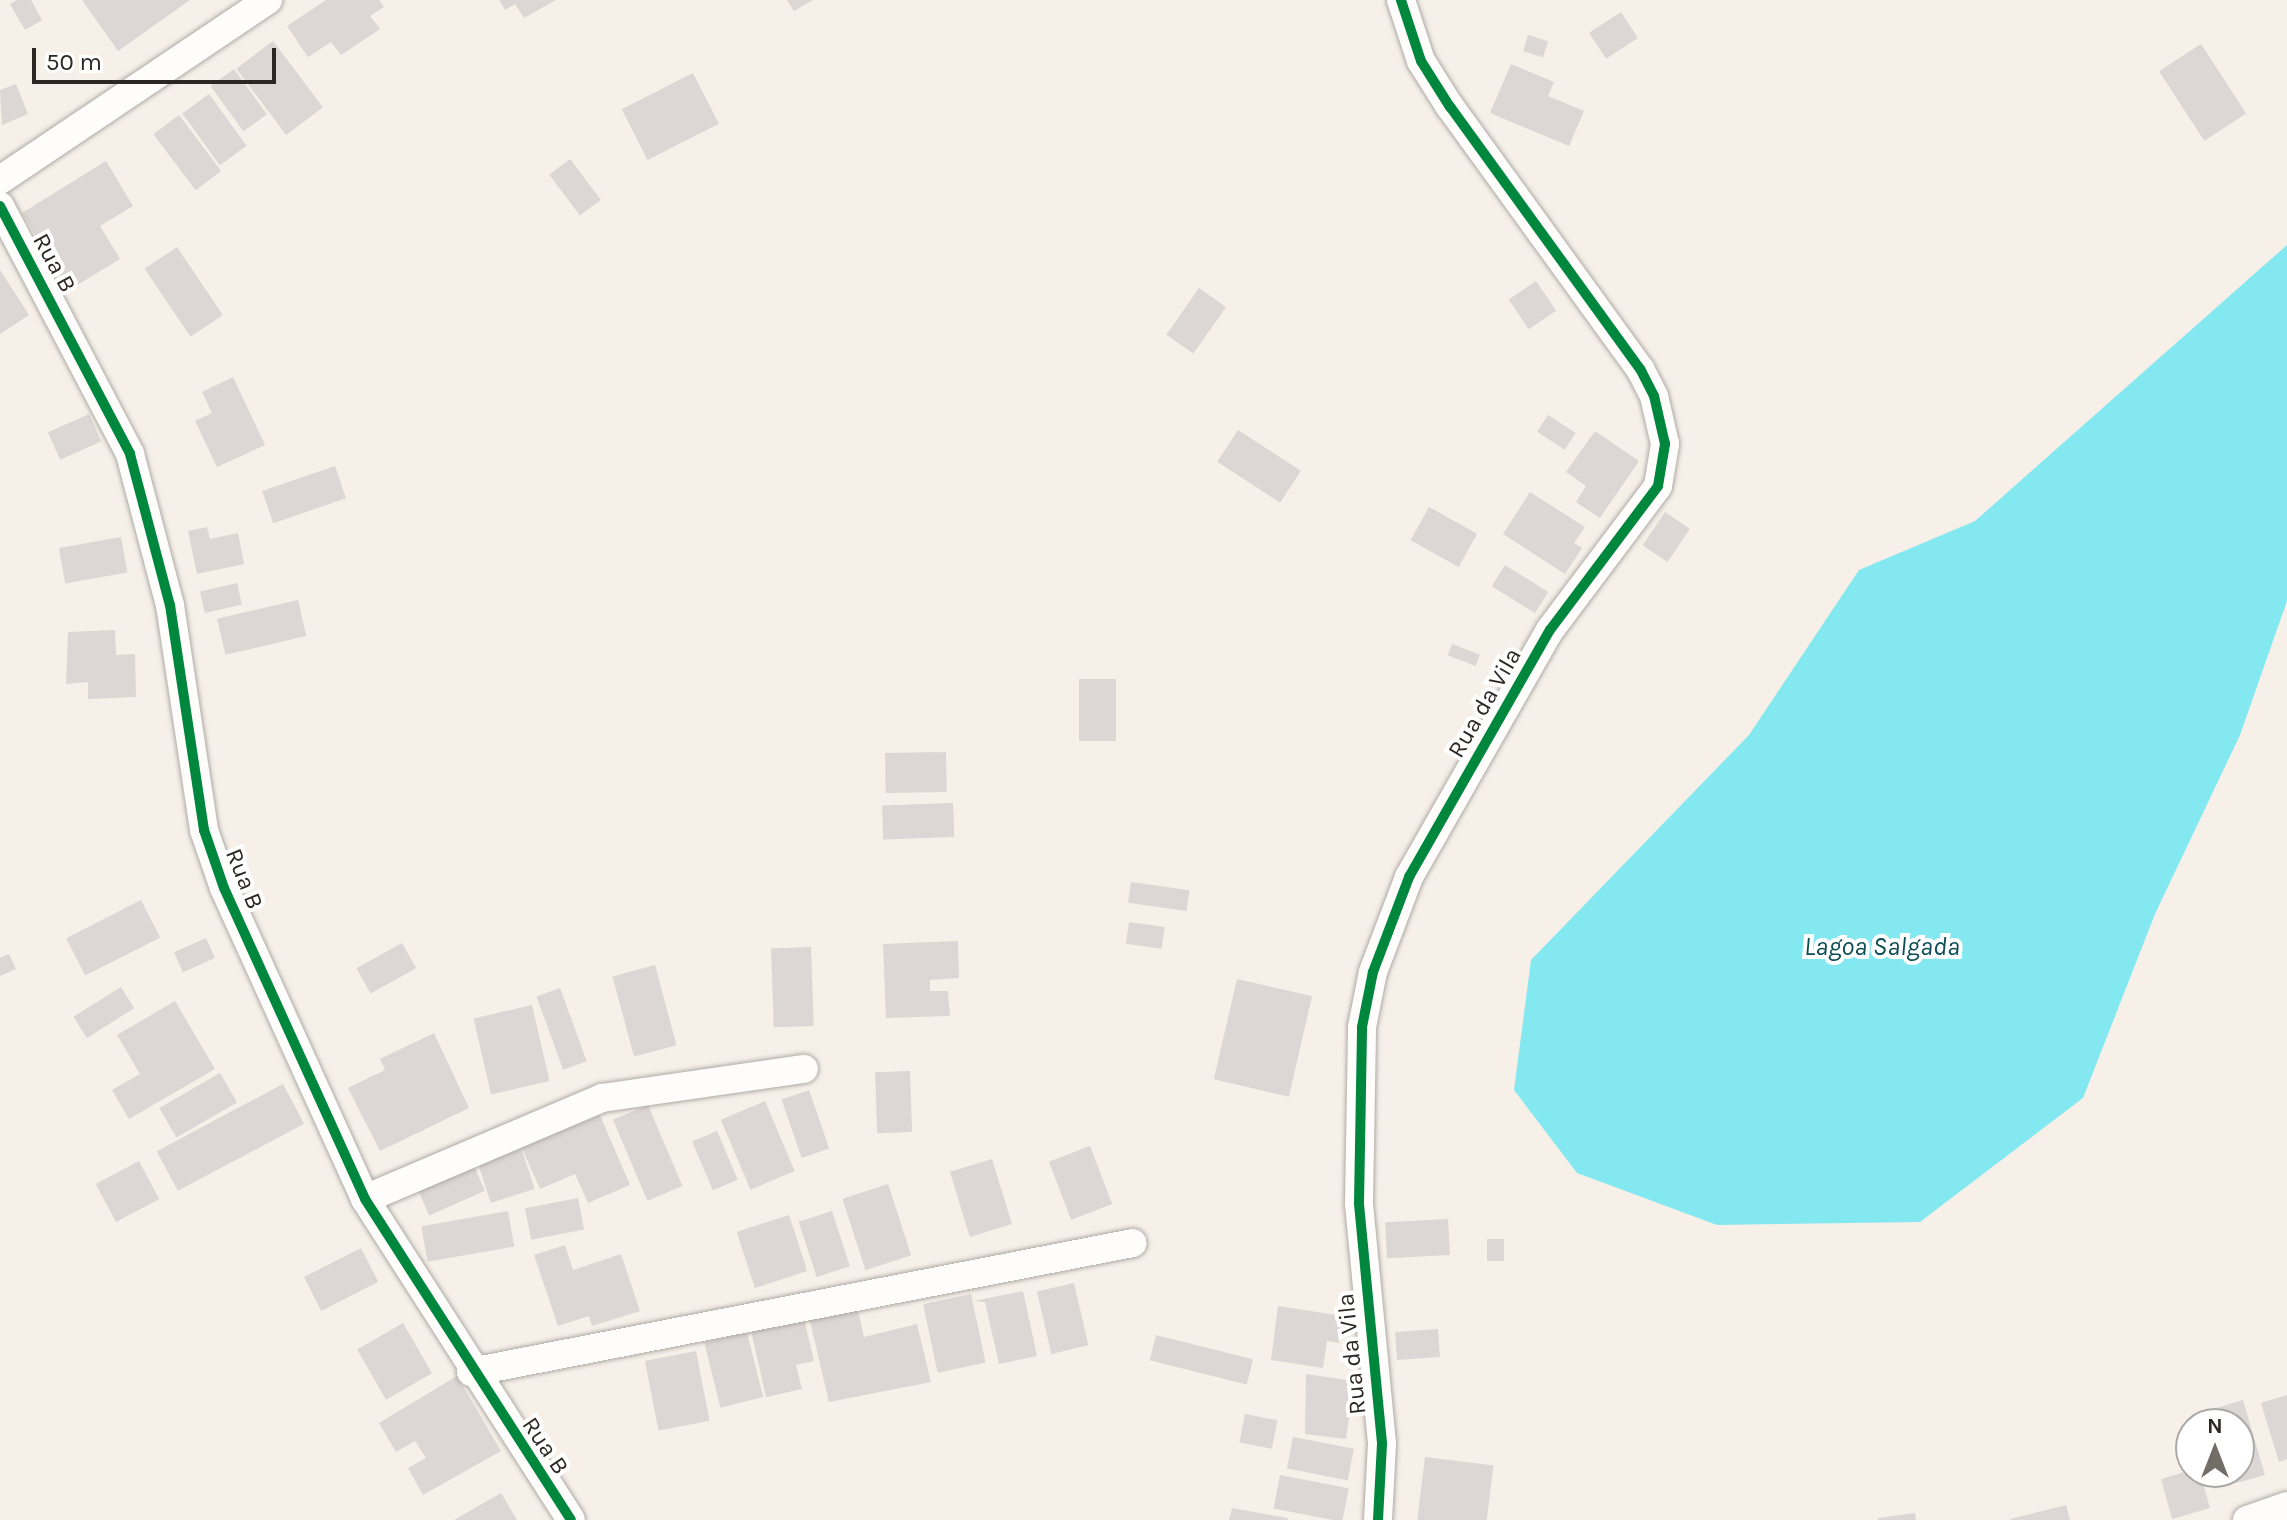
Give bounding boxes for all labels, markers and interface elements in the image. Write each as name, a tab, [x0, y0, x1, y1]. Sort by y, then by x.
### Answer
scale bar	[36, 32, 280, 82]
text: 50 m	[46, 48, 102, 76]
street label: Rua B	[26, 228, 82, 298]
street label: Rua da Vila	[1442, 643, 1528, 763]
street label: Rua B	[219, 844, 269, 914]
water label: Lagoa Salgada	[1804, 931, 1960, 963]
street label: Rua da Vila	[1331, 1292, 1373, 1416]
north arrow	[2175, 1408, 2255, 1488]
street label: Rua B	[515, 1412, 575, 1480]
text: N	[2207, 1413, 2223, 1439]

